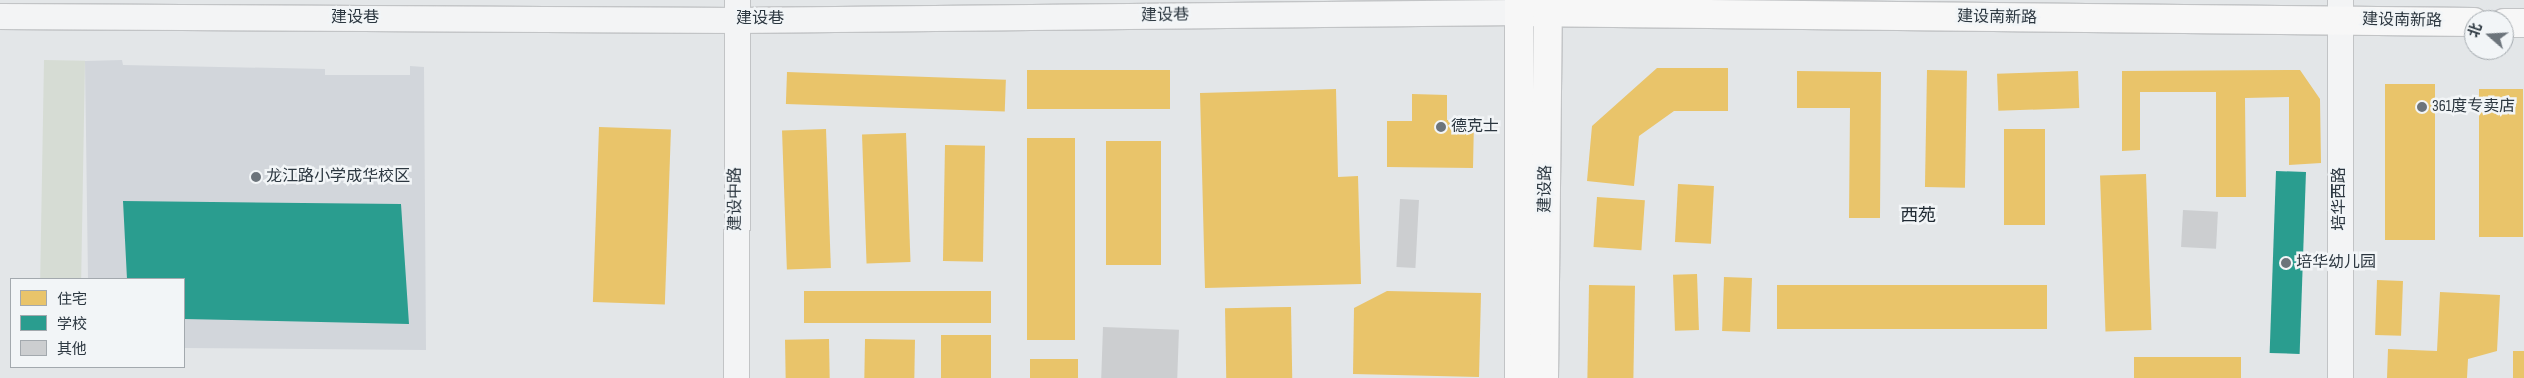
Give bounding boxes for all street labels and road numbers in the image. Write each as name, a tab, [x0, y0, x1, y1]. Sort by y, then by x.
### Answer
street label: 建设巷	[1141, 6, 1189, 26]
street label: 建设巷	[331, 8, 379, 28]
street label: 建设南新路	[1957, 8, 2037, 28]
street label: 建设巷	[736, 9, 784, 29]
street label: 建设南新路	[2362, 11, 2442, 31]
street label: 建设路	[1536, 165, 1556, 213]
street label: 建设中路	[726, 167, 746, 231]
street label: 培华西路	[2330, 167, 2350, 231]

